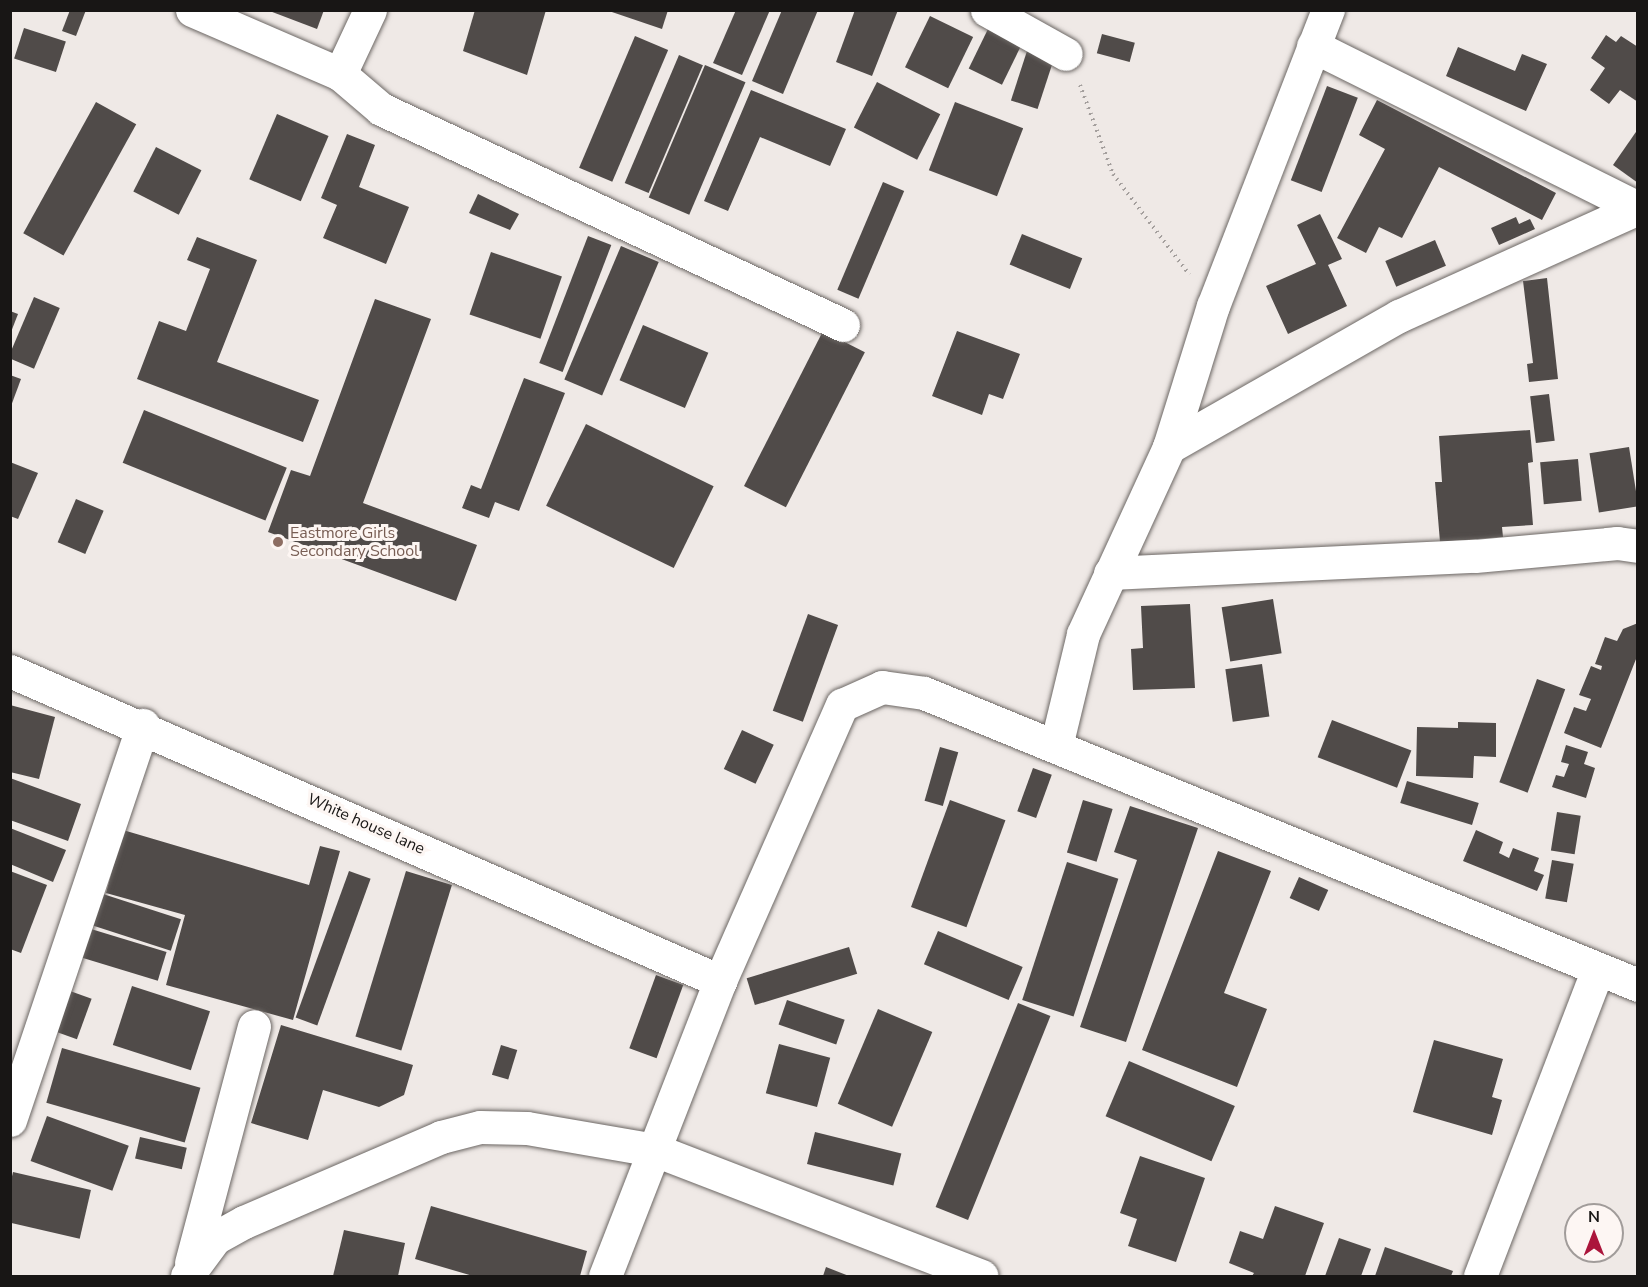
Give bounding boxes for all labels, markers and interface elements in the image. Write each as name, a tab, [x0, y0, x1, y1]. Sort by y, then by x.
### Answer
place label: Eastmore Girls Secondary School	[290, 523, 419, 561]
marker: Eastmore Girls Secondary School	[271, 535, 285, 549]
street label: White house lane	[304, 789, 428, 859]
north arrow	[1564, 1203, 1624, 1263]
text: N	[1588, 1206, 1600, 1228]

